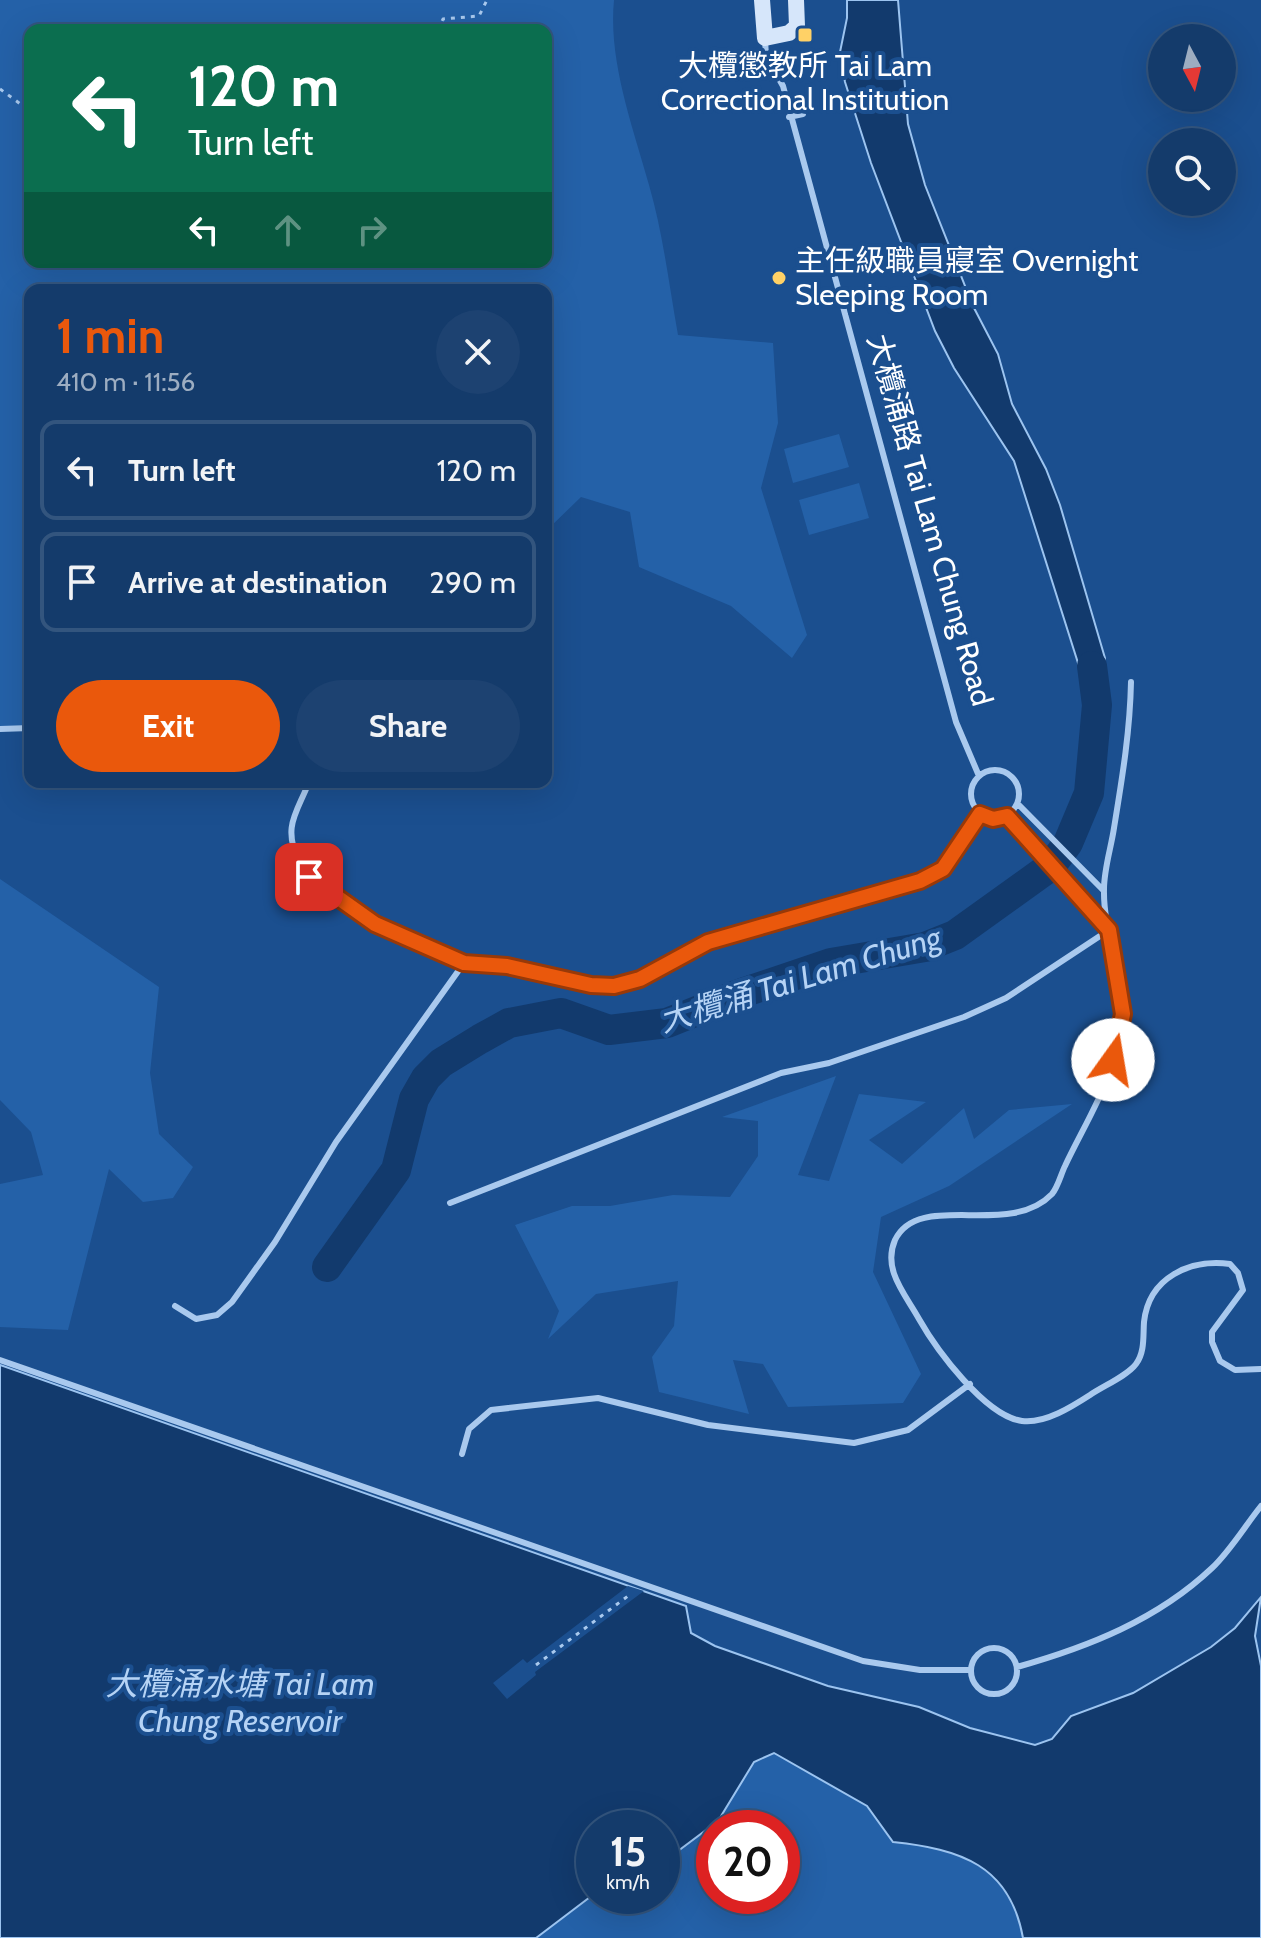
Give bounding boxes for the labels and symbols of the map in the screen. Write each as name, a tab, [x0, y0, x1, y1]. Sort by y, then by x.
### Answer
north arrow	[1148, 24, 1236, 112]
marker: 大欖懲教所 Tai Lam Correctional Institution	[796, 26, 814, 44]
place label: 大欖懲教所 Tai Lam Correctional Institution	[661, 47, 949, 118]
place label: 主任級職員寢室 Overnight Sleeping Room	[795, 242, 1138, 313]
marker: 主任級職員寢室 Overnight Sleeping Room	[770, 269, 788, 287]
street label: 大欖涌路 Tai Lam Chung Road	[860, 330, 1001, 710]
pin	[275, 843, 343, 911]
water label: 大欖涌 Tai Lam Chung	[654, 917, 947, 1040]
position arrow	[1071, 1018, 1155, 1102]
water label: 大欖涌水塘 Tai Lam Chung Reservoir	[105, 1664, 375, 1740]
speed limit sign: 20	[696, 1810, 800, 1914]

